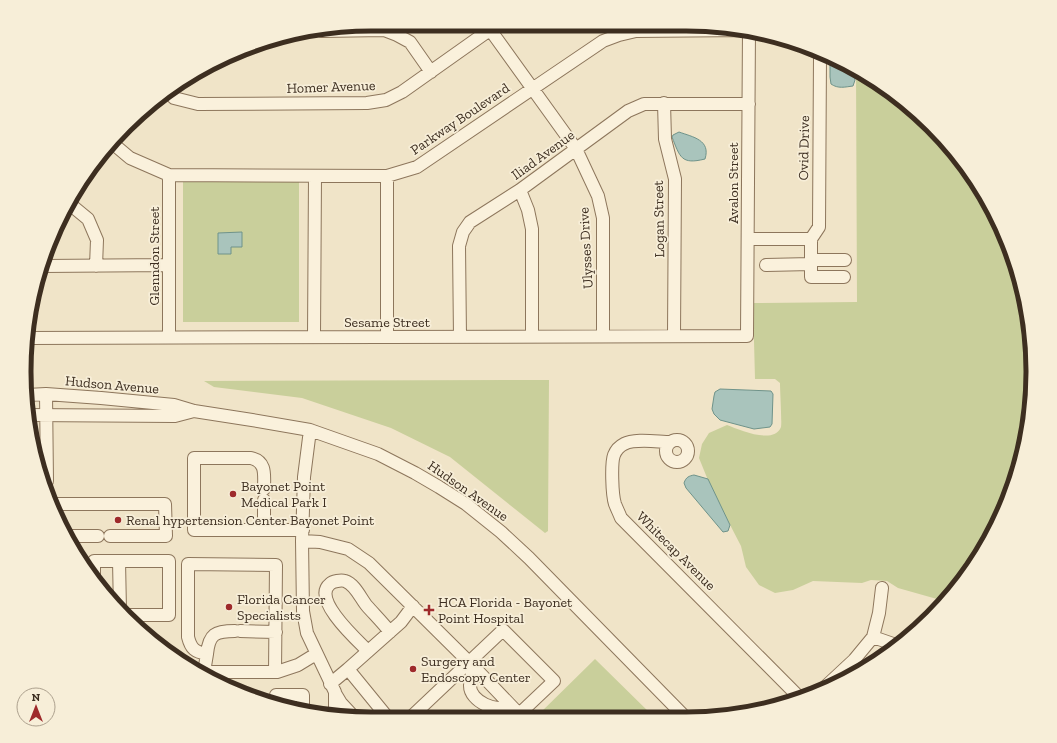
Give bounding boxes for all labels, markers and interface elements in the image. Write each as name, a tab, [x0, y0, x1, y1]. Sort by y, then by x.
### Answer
street label: Homer Avenue	[286, 77, 376, 97]
street label: Parkway Boulevard	[407, 79, 513, 158]
street label: Ovid Drive	[795, 115, 813, 181]
street label: Iliad Avenue	[508, 126, 578, 184]
street label: Avalon Street	[725, 142, 742, 224]
street label: Logan Street	[650, 179, 668, 258]
street label: Glenndon Street	[146, 206, 163, 305]
street label: Ulysses Drive	[575, 206, 597, 289]
street label: Sesame Street	[344, 314, 431, 331]
street label: Hudson Avenue	[64, 372, 160, 398]
street label: Hudson Avenue	[425, 457, 512, 525]
place label: Bayonet Point Medical Park I	[241, 478, 327, 511]
marker: Bayonet Point Medical Park I	[228, 489, 238, 499]
street label: Whitecap Avenue	[633, 508, 719, 594]
place label: Renal hypertension Center Bayonet Point	[126, 512, 375, 529]
marker: Renal hypertension Center Bayonet Point	[113, 515, 123, 525]
place label: Florida Cancer Specialists	[237, 591, 326, 624]
place label: HCA Florida - Bayonet Point Hospital	[438, 594, 573, 627]
marker: Florida Cancer Specialists	[224, 602, 234, 612]
marker: HCA Florida - Bayonet Point Hospital	[423, 604, 435, 616]
place label: Surgery and Endoscopy Center	[421, 653, 531, 686]
marker: Surgery and Endoscopy Center	[408, 664, 418, 674]
north arrow	[16, 687, 56, 727]
text: N	[32, 691, 41, 704]

